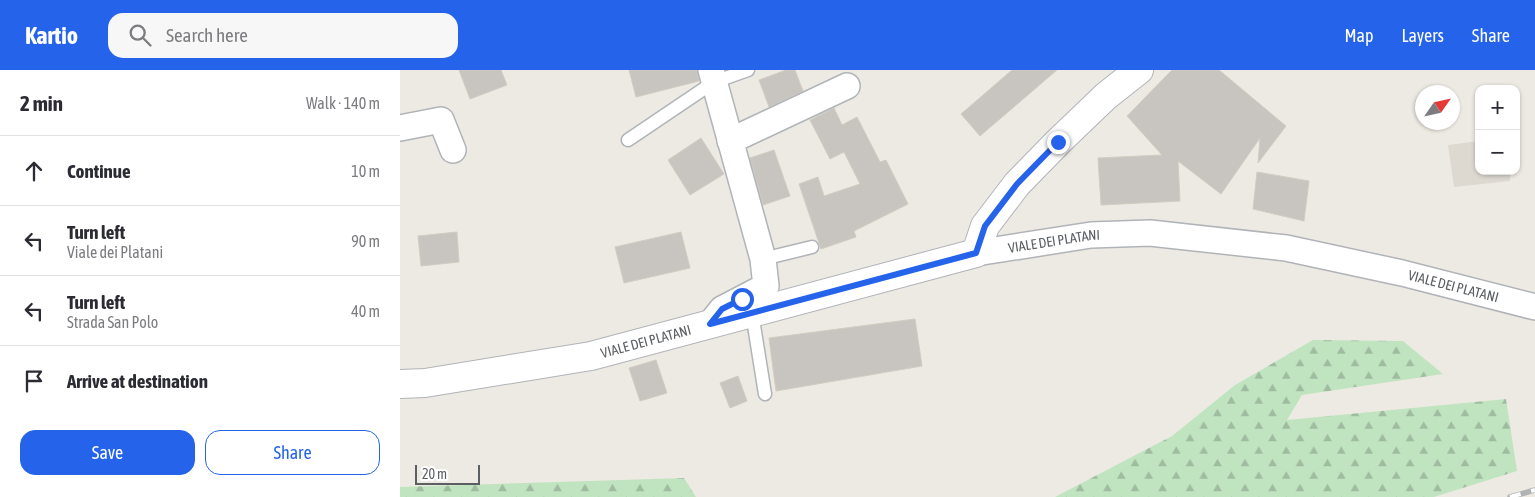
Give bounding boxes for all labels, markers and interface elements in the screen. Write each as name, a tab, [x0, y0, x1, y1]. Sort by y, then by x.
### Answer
search box	[108, 13, 458, 58]
icon: search	[126, 21, 154, 49]
text: Kartio	[25, 22, 78, 49]
text: Search here	[166, 24, 248, 46]
text: Map	[1344, 25, 1373, 46]
text: Layers	[1401, 25, 1444, 46]
text: Share	[1472, 25, 1510, 46]
north arrow	[1415, 85, 1460, 130]
map controls	[1475, 85, 1520, 175]
button: +	[1475, 85, 1520, 130]
text: 2 min	[20, 91, 63, 115]
text: Walk · 140 m	[306, 94, 380, 112]
button: −	[1475, 130, 1520, 175]
route end	[1047, 131, 1070, 154]
icon: ahead	[20, 157, 48, 185]
text: Continue	[67, 160, 131, 182]
text: 10 m	[351, 162, 380, 180]
text: Turn left	[67, 221, 125, 243]
icon: left	[20, 227, 48, 255]
street label: VIALE DEI PLATANI	[1007, 227, 1100, 256]
text: 90 m	[351, 232, 380, 250]
text: Viale dei Platani	[67, 243, 163, 261]
street label: VIALE DEI PLATANI	[1406, 267, 1500, 305]
route start	[731, 288, 754, 311]
text: Turn left	[67, 291, 125, 313]
icon: left	[20, 297, 48, 325]
text: 40 m	[351, 302, 380, 320]
text: Strada San Polo	[67, 313, 158, 331]
street label: VIALE DEI PLATANI	[599, 322, 693, 361]
icon: arrive	[20, 367, 48, 395]
text: Arrive at destination	[67, 370, 208, 392]
button: Save	[20, 430, 195, 475]
button: Share	[205, 430, 380, 475]
scale bar	[415, 462, 480, 485]
text: 20 m	[422, 466, 447, 482]

